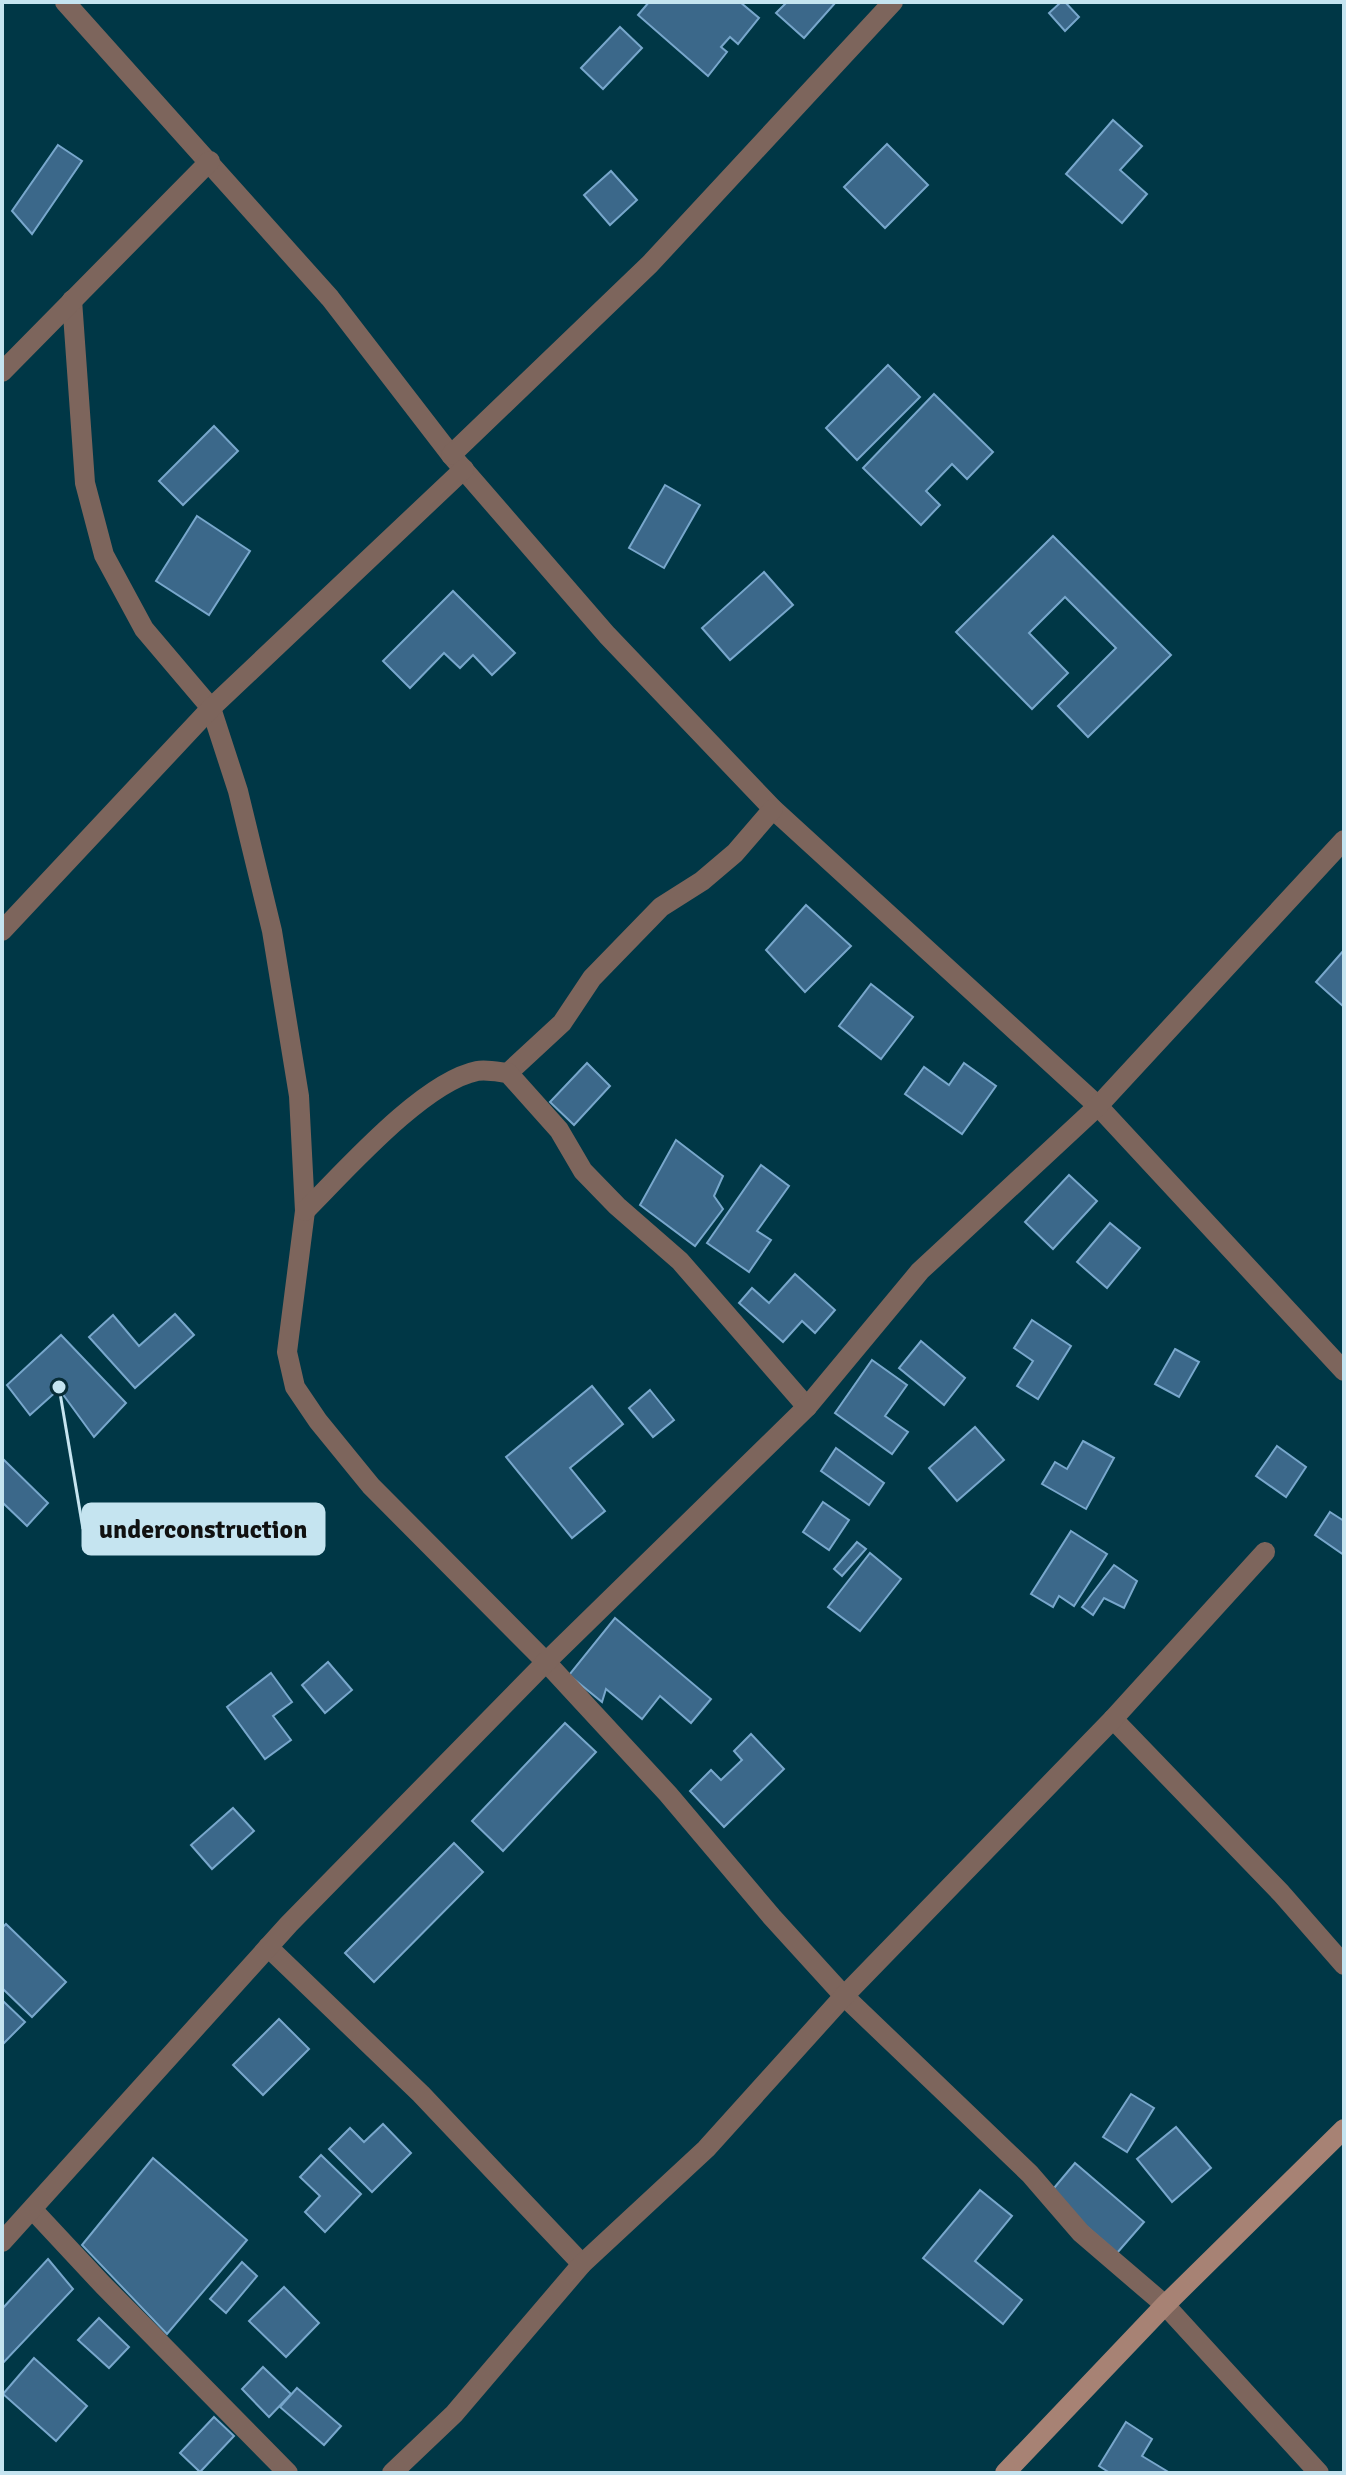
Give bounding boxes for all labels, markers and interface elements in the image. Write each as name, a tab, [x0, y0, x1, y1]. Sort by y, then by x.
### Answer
callout: underconstruction	[83, 1504, 324, 1554]
text: underconstruction	[99, 1514, 307, 1546]

